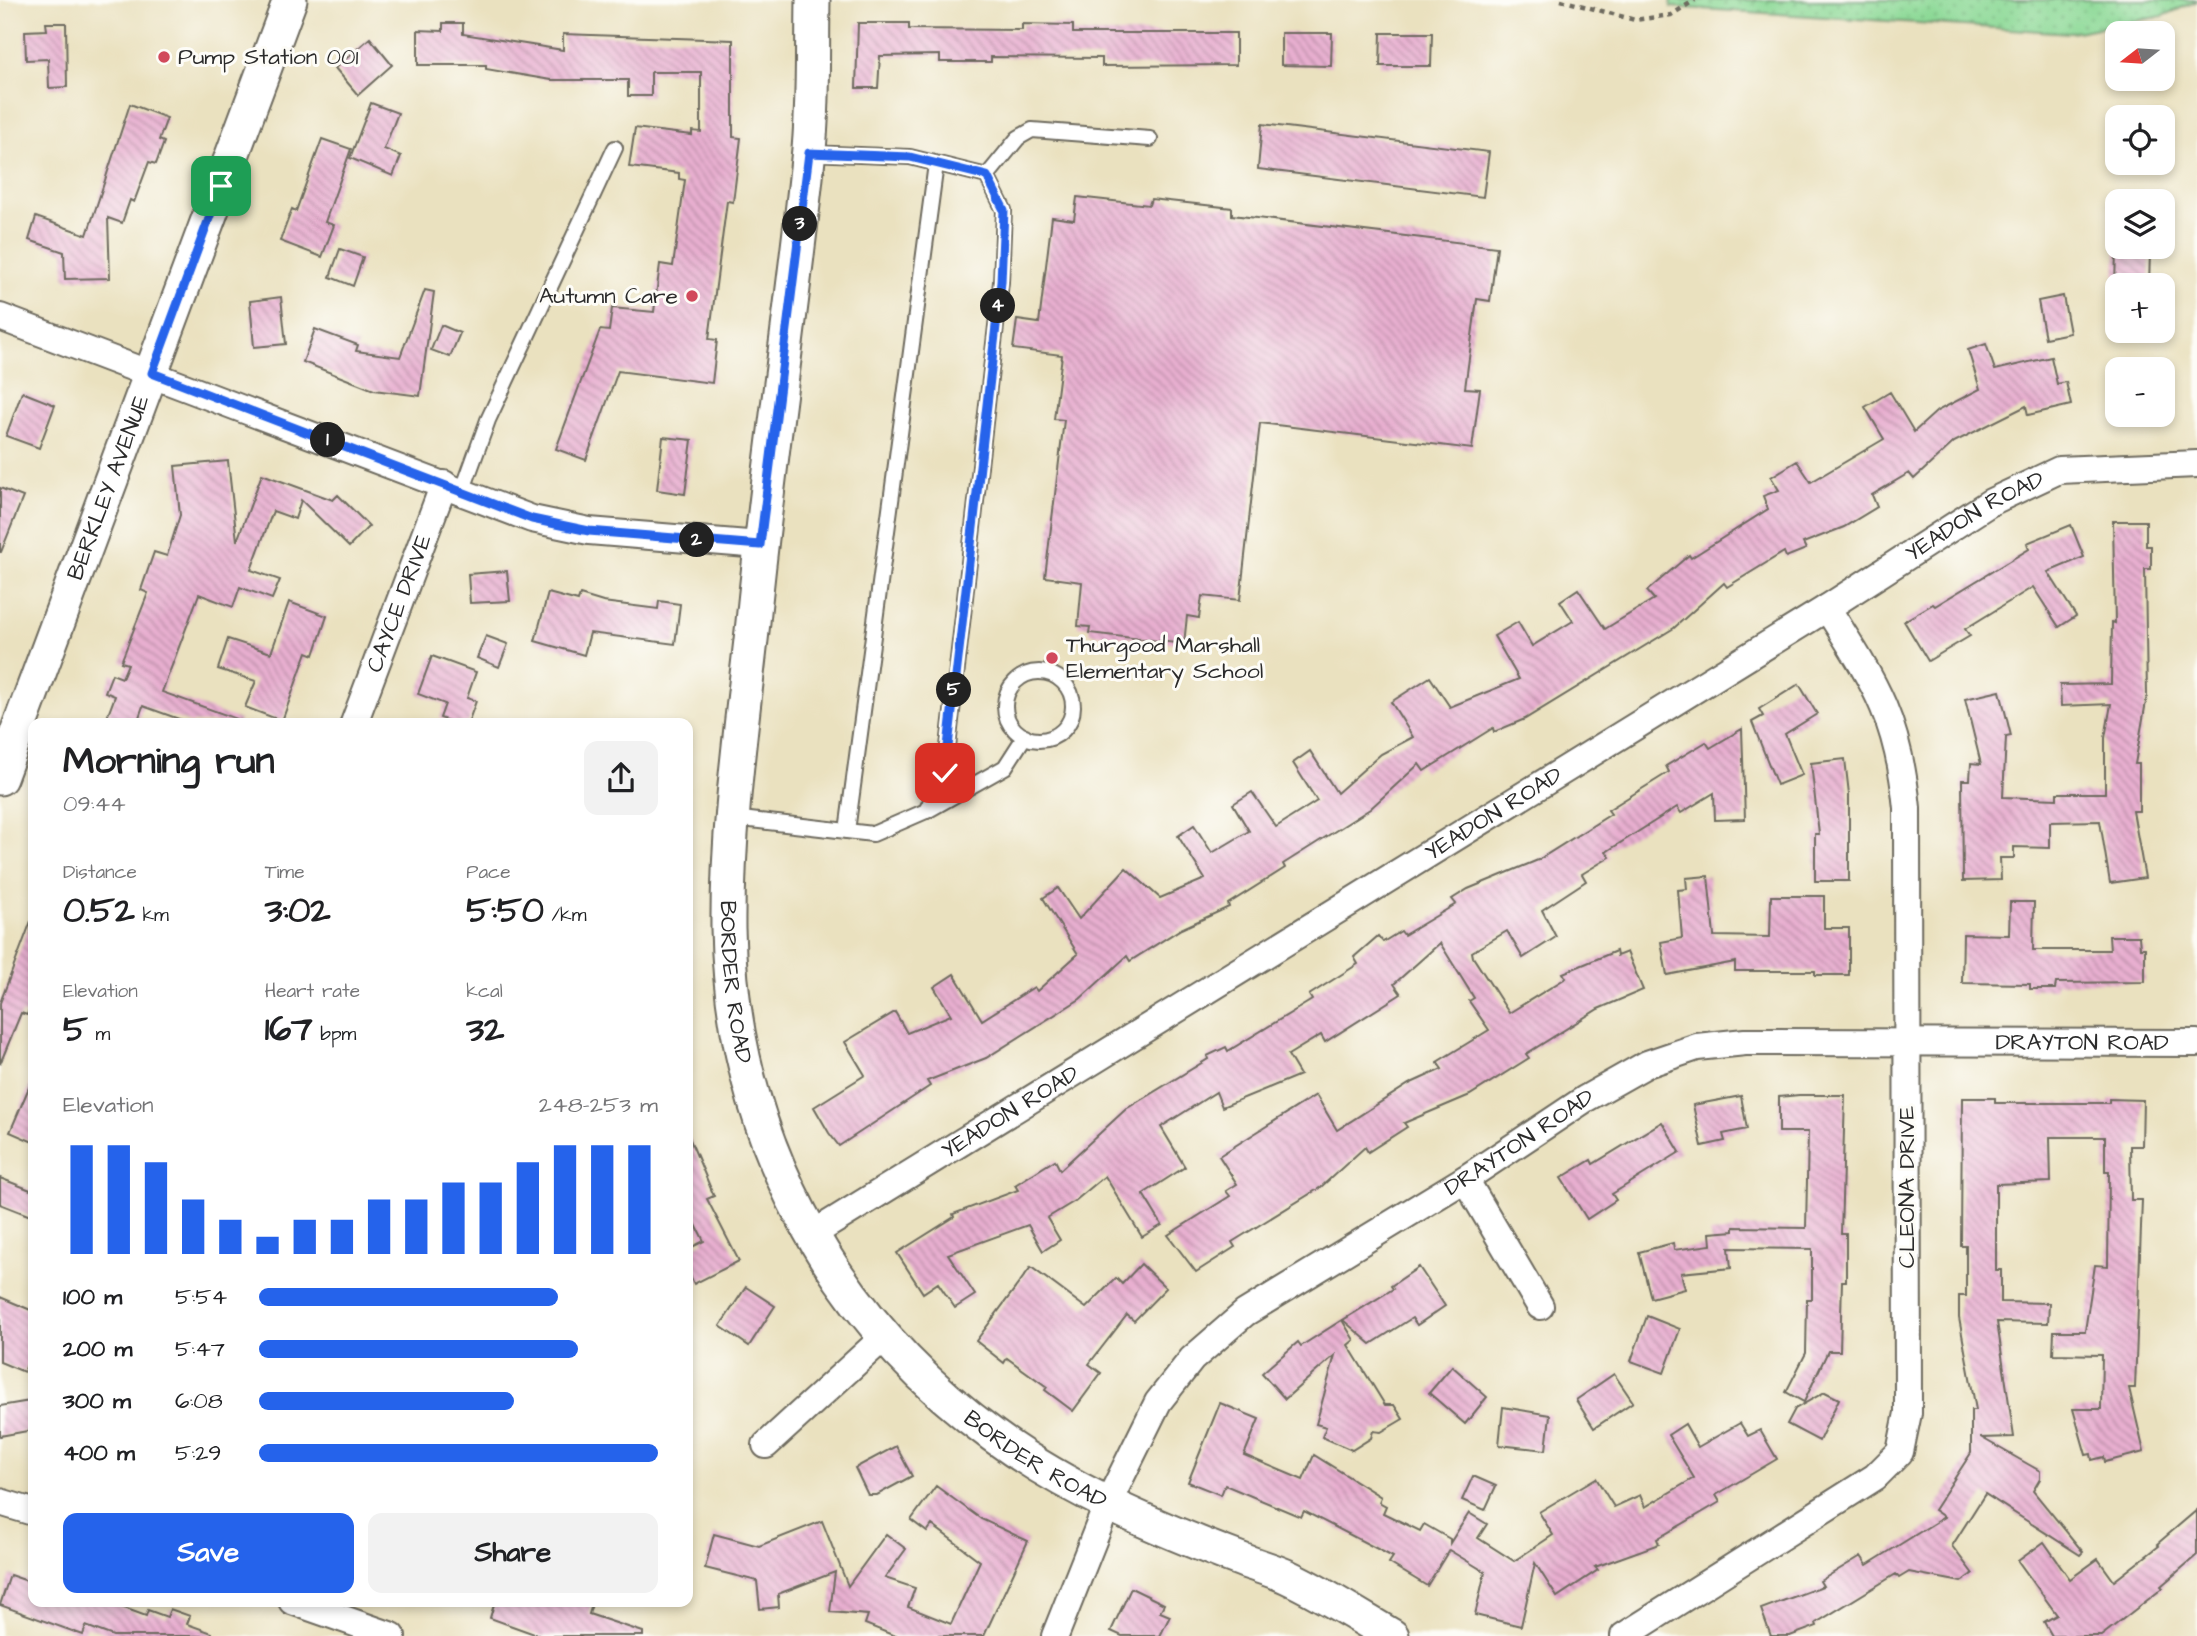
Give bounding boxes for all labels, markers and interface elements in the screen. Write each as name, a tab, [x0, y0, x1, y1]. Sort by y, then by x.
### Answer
north arrow	[2105, 21, 2175, 91]
map controls	[2105, 21, 2175, 427]
place label: Pump Station 001	[178, 41, 358, 73]
marker: Pump Station 001	[156, 49, 172, 65]
button: locate	[2105, 105, 2175, 175]
pin	[191, 156, 251, 216]
icon: arrive	[202, 167, 240, 205]
button: layers	[2105, 189, 2175, 259]
pin: 3	[782, 206, 818, 242]
text: 3	[795, 210, 804, 237]
button: +	[2105, 273, 2175, 343]
place label: Autumn Care	[539, 280, 678, 312]
marker: Autumn Care	[684, 288, 700, 304]
pin: 4	[981, 288, 1016, 324]
text: 4	[991, 292, 1004, 319]
button: −	[2105, 357, 2175, 427]
street label: BERKLEY AVENUE	[59, 390, 157, 585]
pin: 1	[310, 422, 346, 458]
text: 1	[326, 426, 329, 453]
street label: YEADON ROAD	[1899, 463, 2049, 569]
pin: 2	[680, 522, 714, 558]
text: 2	[691, 526, 702, 553]
street label: CAYCE DRIVE	[359, 529, 440, 677]
place label: Thurgood Marshall Elementary School	[1066, 629, 1263, 688]
marker: Thurgood Marshall Elementary School	[1044, 650, 1060, 666]
pin: 5	[936, 672, 972, 708]
text: 5	[947, 676, 960, 703]
text: Morning run	[63, 736, 275, 788]
button: share	[584, 741, 658, 815]
pin	[915, 743, 975, 803]
icon: check	[926, 754, 964, 792]
street label: YEADON ROAD	[1419, 759, 1568, 868]
text: 09:44	[63, 788, 126, 820]
text: Distance	[63, 859, 137, 886]
text: Time	[265, 859, 304, 886]
text: Pace	[466, 859, 510, 886]
text: 0.52	[63, 886, 135, 935]
text: 3:02	[265, 886, 330, 935]
text: 5:50	[466, 886, 544, 935]
street label: BORDER ROAD	[712, 900, 760, 1067]
text: km	[135, 902, 169, 929]
text: /km	[544, 902, 587, 929]
text: Elevation	[63, 978, 138, 1005]
text: Heart rate	[265, 978, 360, 1005]
text: kcal	[466, 978, 503, 1005]
text: 5	[63, 1005, 88, 1054]
text: 167	[265, 1005, 313, 1054]
text: 32	[466, 1005, 504, 1054]
text: m	[88, 1021, 110, 1048]
text: bpm	[313, 1021, 356, 1048]
street label: DRAYTON ROAD	[1995, 1027, 2169, 1059]
street label: YEADON ROAD	[935, 1057, 1085, 1167]
street label: DRAYTON ROAD	[1439, 1081, 1600, 1204]
text: Elevation	[63, 1089, 154, 1121]
text: 248–253 m	[539, 1089, 658, 1121]
street label: CLEONA DRIVE	[1891, 1105, 1923, 1268]
text: 100 m	[63, 1281, 122, 1313]
text: 5:54	[175, 1281, 227, 1313]
text: 200 m	[63, 1333, 132, 1365]
text: 5:47	[175, 1333, 225, 1365]
text: 300 m	[63, 1385, 131, 1417]
text: 6:08	[175, 1385, 223, 1417]
street label: BORDER ROAD	[957, 1403, 1112, 1517]
text: 400 m	[63, 1437, 135, 1469]
text: 5:29	[175, 1437, 221, 1469]
button: Save	[63, 1513, 354, 1593]
button: Share	[368, 1513, 658, 1593]

